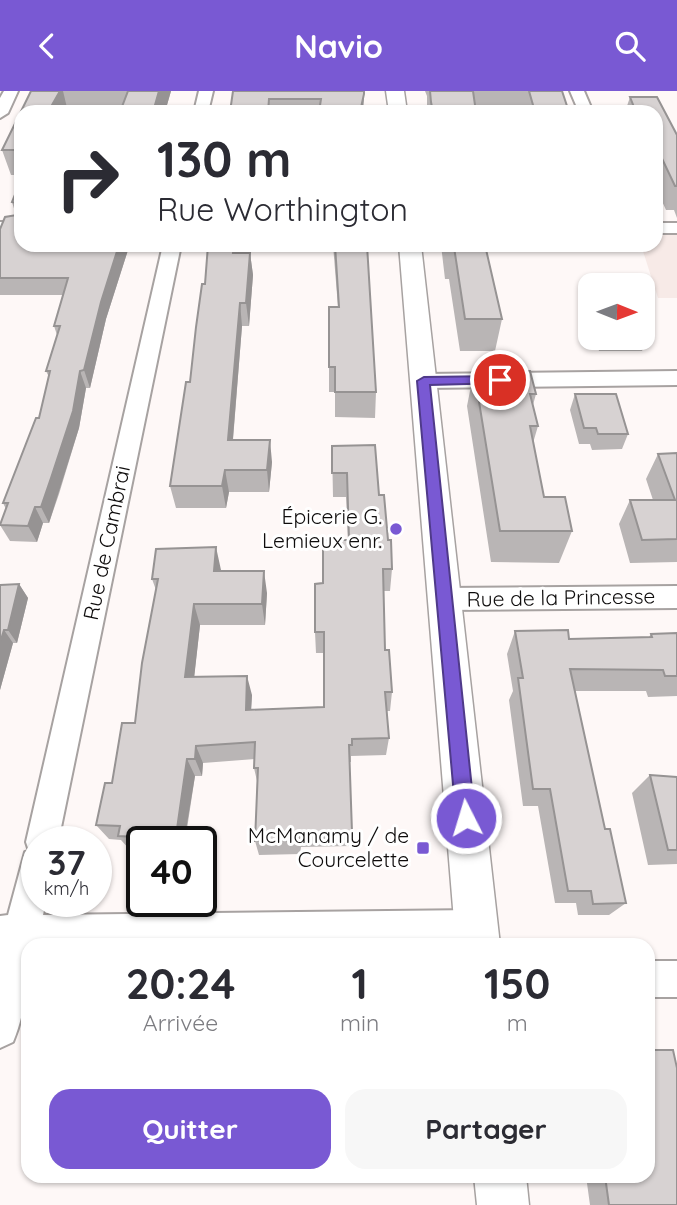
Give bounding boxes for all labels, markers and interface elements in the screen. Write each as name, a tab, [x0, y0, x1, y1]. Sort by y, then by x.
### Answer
text: Navio	[294, 26, 383, 66]
icon: back	[28, 27, 66, 65]
icon: search	[611, 27, 649, 65]
text: 130 m	[157, 128, 291, 189]
icon: right	[42, 133, 133, 224]
text: Rue Worthington	[157, 189, 408, 229]
north arrow	[578, 273, 654, 350]
map controls	[578, 273, 655, 350]
pin	[470, 350, 530, 410]
icon: arrive	[481, 361, 519, 399]
street label: Rue de Cambrai	[77, 463, 135, 622]
place label: Épicerie G. Lemieux enr.	[262, 503, 382, 553]
marker: Épicerie G. Lemieux enr.	[388, 521, 404, 537]
street label: Rue de la Princesse	[466, 582, 655, 612]
position arrow	[429, 781, 503, 855]
place label: McManamy / de Courcelette	[248, 822, 409, 872]
speed limit sign: 40	[126, 826, 217, 917]
text: 37	[47, 840, 86, 884]
marker: McManamy / de Courcelette	[415, 840, 431, 856]
text: km/h	[44, 877, 89, 900]
text: 20:24	[126, 957, 235, 1010]
text: 1	[352, 957, 368, 1010]
text: 150	[484, 957, 550, 1010]
text: Arrivée	[143, 1008, 218, 1037]
text: min	[340, 1008, 379, 1037]
text: m	[507, 1008, 528, 1037]
button: Quitter	[49, 1089, 331, 1169]
button: Partager	[345, 1089, 627, 1169]

